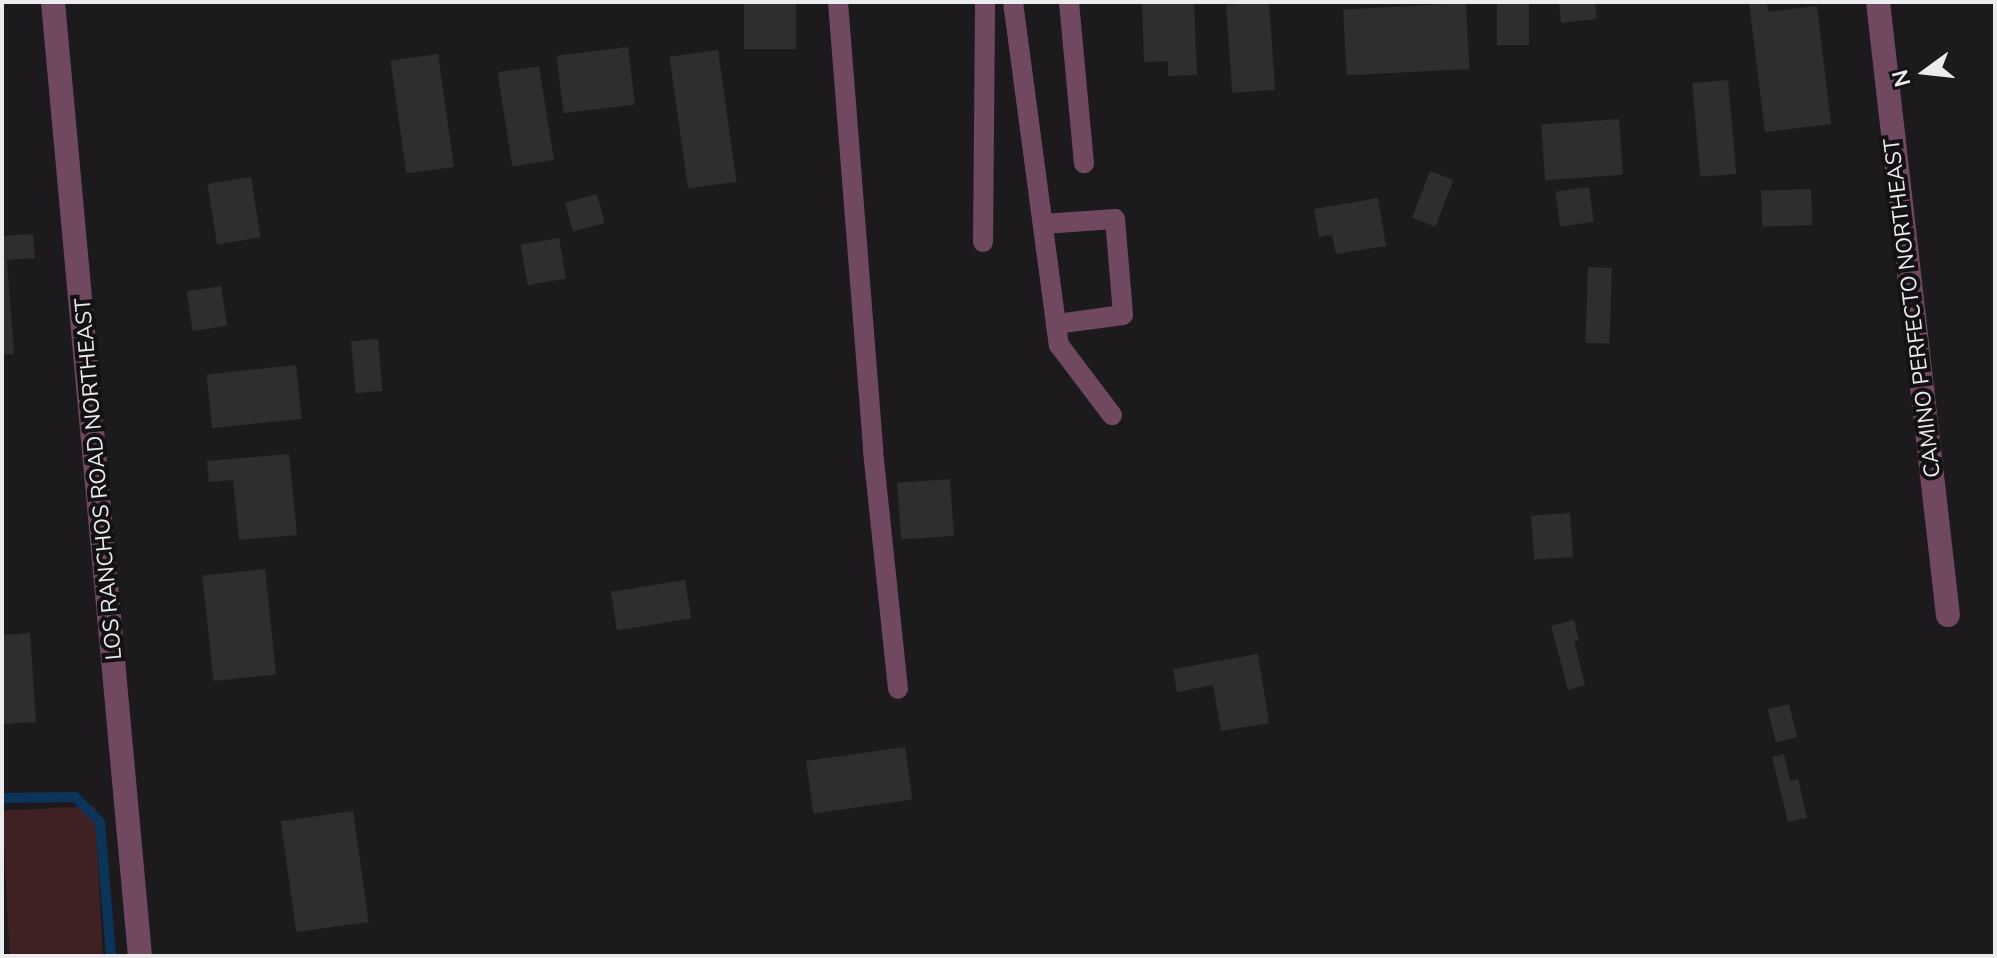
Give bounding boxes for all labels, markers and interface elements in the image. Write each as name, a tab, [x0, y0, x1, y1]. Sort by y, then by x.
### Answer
north arrow	[1885, 32, 1965, 112]
text: N	[1885, 66, 1918, 90]
street label: CAMINO PERFECTO NORTHEAST	[1879, 137, 1947, 479]
street label: LOS RANCHOS ROAD NORTHEAST	[70, 297, 128, 661]

